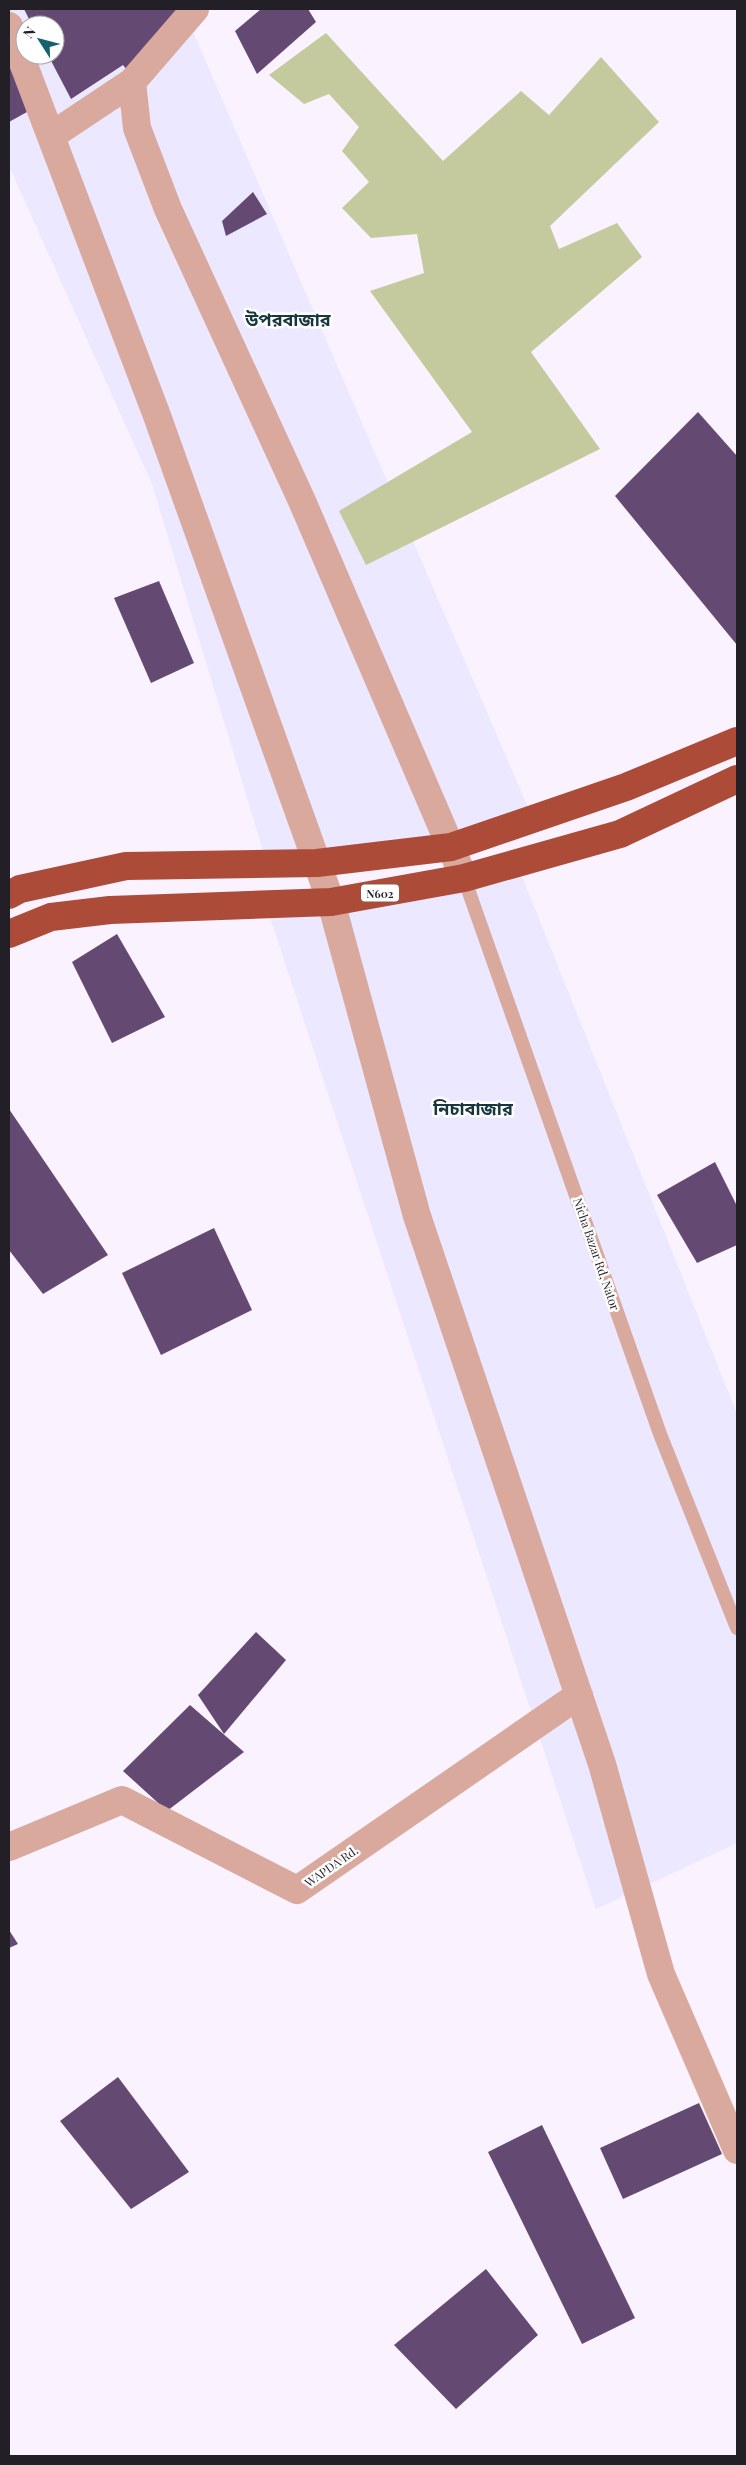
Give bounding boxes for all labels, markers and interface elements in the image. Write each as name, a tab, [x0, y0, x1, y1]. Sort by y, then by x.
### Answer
north arrow	[15, 15, 65, 65]
text: N	[18, 22, 40, 42]
district label: উপরবাজার	[244, 307, 332, 331]
road number: N602	[361, 884, 399, 901]
district label: নিচাবাজার	[432, 1096, 514, 1120]
street label: Nicha Bazar Rd, Nator	[570, 1196, 624, 1313]
street label: WAPDA Rd.	[300, 1842, 361, 1891]

